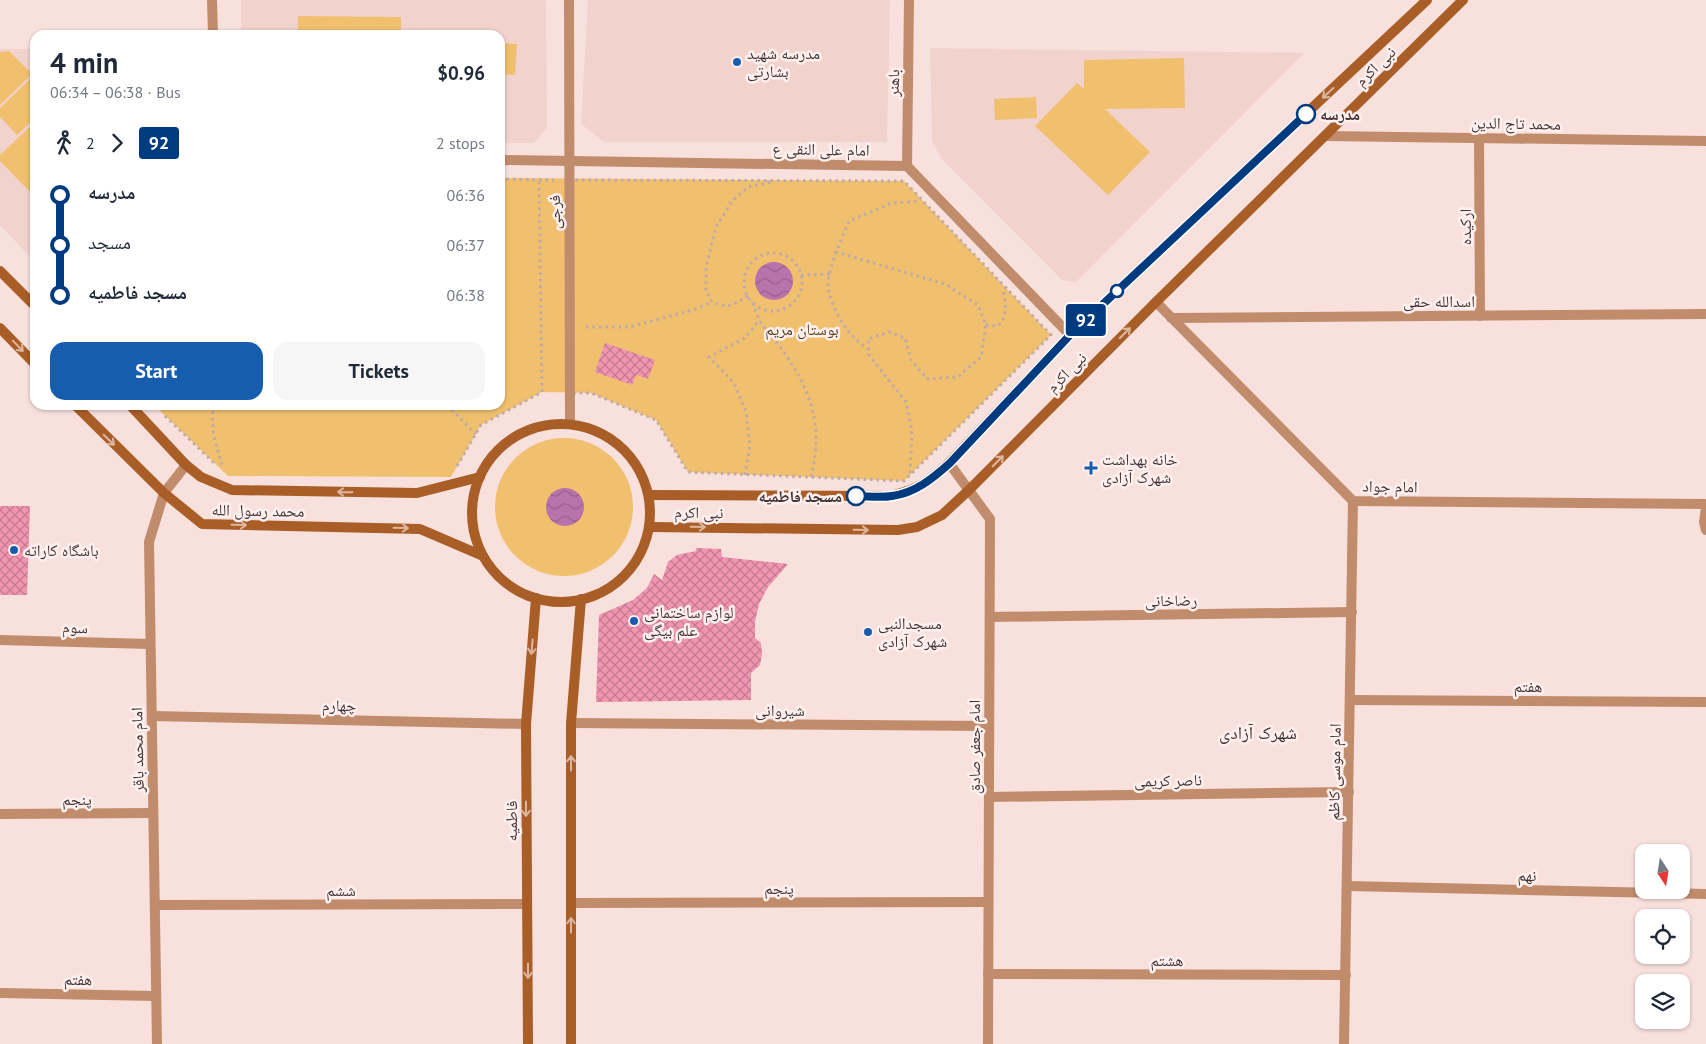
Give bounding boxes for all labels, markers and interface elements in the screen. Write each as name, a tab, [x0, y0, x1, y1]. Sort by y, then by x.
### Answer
street label: نبی اکرم	[1350, 42, 1400, 91]
place label: مدرسه شهید بشارتی	[747, 43, 820, 82]
text: 4 min	[50, 44, 118, 81]
marker: مدرسه شهید بشارتی	[731, 56, 743, 68]
text: $0.96	[437, 61, 485, 85]
street label: باهنر	[883, 69, 903, 98]
text: 06:34 – 06:38 · Bus	[50, 82, 181, 102]
one-way arrow	[1321, 87, 1334, 99]
marker: مدرسه	[1296, 104, 1316, 124]
place label: مدرسه	[1320, 104, 1360, 124]
street label: محمد تاج الدین	[1471, 112, 1561, 135]
icon: walk	[50, 129, 78, 157]
icon: forward	[103, 129, 131, 157]
text: 92	[149, 131, 169, 154]
text: 2	[86, 133, 95, 153]
text: 2 stops	[436, 133, 485, 153]
street label: امام علی النقی ع	[772, 138, 870, 161]
text: مدرسه	[88, 180, 136, 204]
text: 06:36	[447, 185, 485, 205]
street label: فرجی	[544, 195, 565, 229]
street label: ارکیده	[1455, 209, 1475, 245]
text: مسجد	[88, 230, 131, 254]
text: 06:37	[447, 235, 485, 255]
text: مسجد فاطمیه	[88, 280, 187, 304]
unlabelled marker	[1110, 284, 1124, 298]
text: 06:38	[447, 285, 485, 305]
street label: اسدالله حقی	[1403, 291, 1475, 312]
line badge: 92	[1064, 304, 1108, 336]
text: 92	[1076, 308, 1096, 331]
park label: بوستان مریم	[765, 319, 839, 340]
one-way arrow	[1119, 327, 1131, 339]
one-way arrow	[11, 340, 24, 352]
button: Start	[50, 342, 263, 400]
button: Tickets	[273, 342, 485, 400]
street label: نبی اکرم	[1042, 348, 1091, 397]
one-way arrow	[103, 433, 115, 446]
place label: خانه بهداشت شهرک آزادی	[1102, 449, 1178, 488]
one-way arrow	[992, 455, 1005, 467]
marker: خانه بهداشت شهرک آزادی	[1084, 461, 1098, 475]
street label: امام جواد	[1362, 476, 1418, 497]
place label: مسجد فاطمیه	[759, 486, 842, 506]
marker: مسجد فاطمیه	[846, 486, 866, 506]
one-way arrow	[338, 487, 354, 496]
street label: محمد رسول الله	[211, 499, 305, 522]
street label: نبی اکرم	[674, 502, 724, 523]
one-way arrow	[231, 520, 247, 529]
one-way arrow	[690, 522, 706, 532]
one-way arrow	[392, 523, 409, 533]
one-way arrow	[852, 525, 869, 535]
place label: باشگاه کاراته	[24, 540, 99, 560]
marker: باشگاه کاراته	[8, 544, 20, 556]
street label: رضاخانی	[1145, 590, 1197, 611]
place label: لوازم ساختمانی علم بیگی	[644, 602, 734, 641]
place label: مسجدالنبی شهرک آزادی	[878, 613, 947, 652]
marker: لوازم ساختمانی علم بیگی	[628, 615, 640, 627]
street label: سوم	[62, 617, 88, 638]
marker: مسجدالنبی شهرک آزادی	[862, 626, 874, 638]
one-way arrow	[527, 638, 537, 654]
street label: هفتم	[1514, 676, 1542, 697]
street label: چهارم	[322, 695, 356, 716]
street label: شیروانی	[755, 700, 805, 721]
street label: امام جعفر صادق	[964, 700, 985, 794]
street label: امام محمد باقر	[126, 707, 149, 794]
district label: شهرک آزادی	[1219, 721, 1297, 744]
street label: امام موسی کاظم	[1323, 723, 1346, 821]
one-way arrow	[566, 755, 576, 772]
street label: ناصر کریمی	[1134, 769, 1202, 792]
street label: پنجم	[62, 789, 92, 810]
one-way arrow	[521, 800, 531, 817]
street label: فاطمیه	[501, 801, 521, 841]
north arrow	[1635, 844, 1690, 899]
map controls	[1635, 844, 1690, 1029]
street label: نهم	[1517, 865, 1537, 886]
street label: پنجم	[764, 878, 794, 899]
street label: ششم	[326, 880, 356, 901]
button: locate	[1635, 909, 1690, 964]
one-way arrow	[566, 918, 576, 934]
street label: هشتم	[1151, 950, 1183, 971]
one-way arrow	[523, 963, 532, 979]
street label: هفتم	[64, 969, 92, 990]
button: layers	[1635, 974, 1690, 1029]

